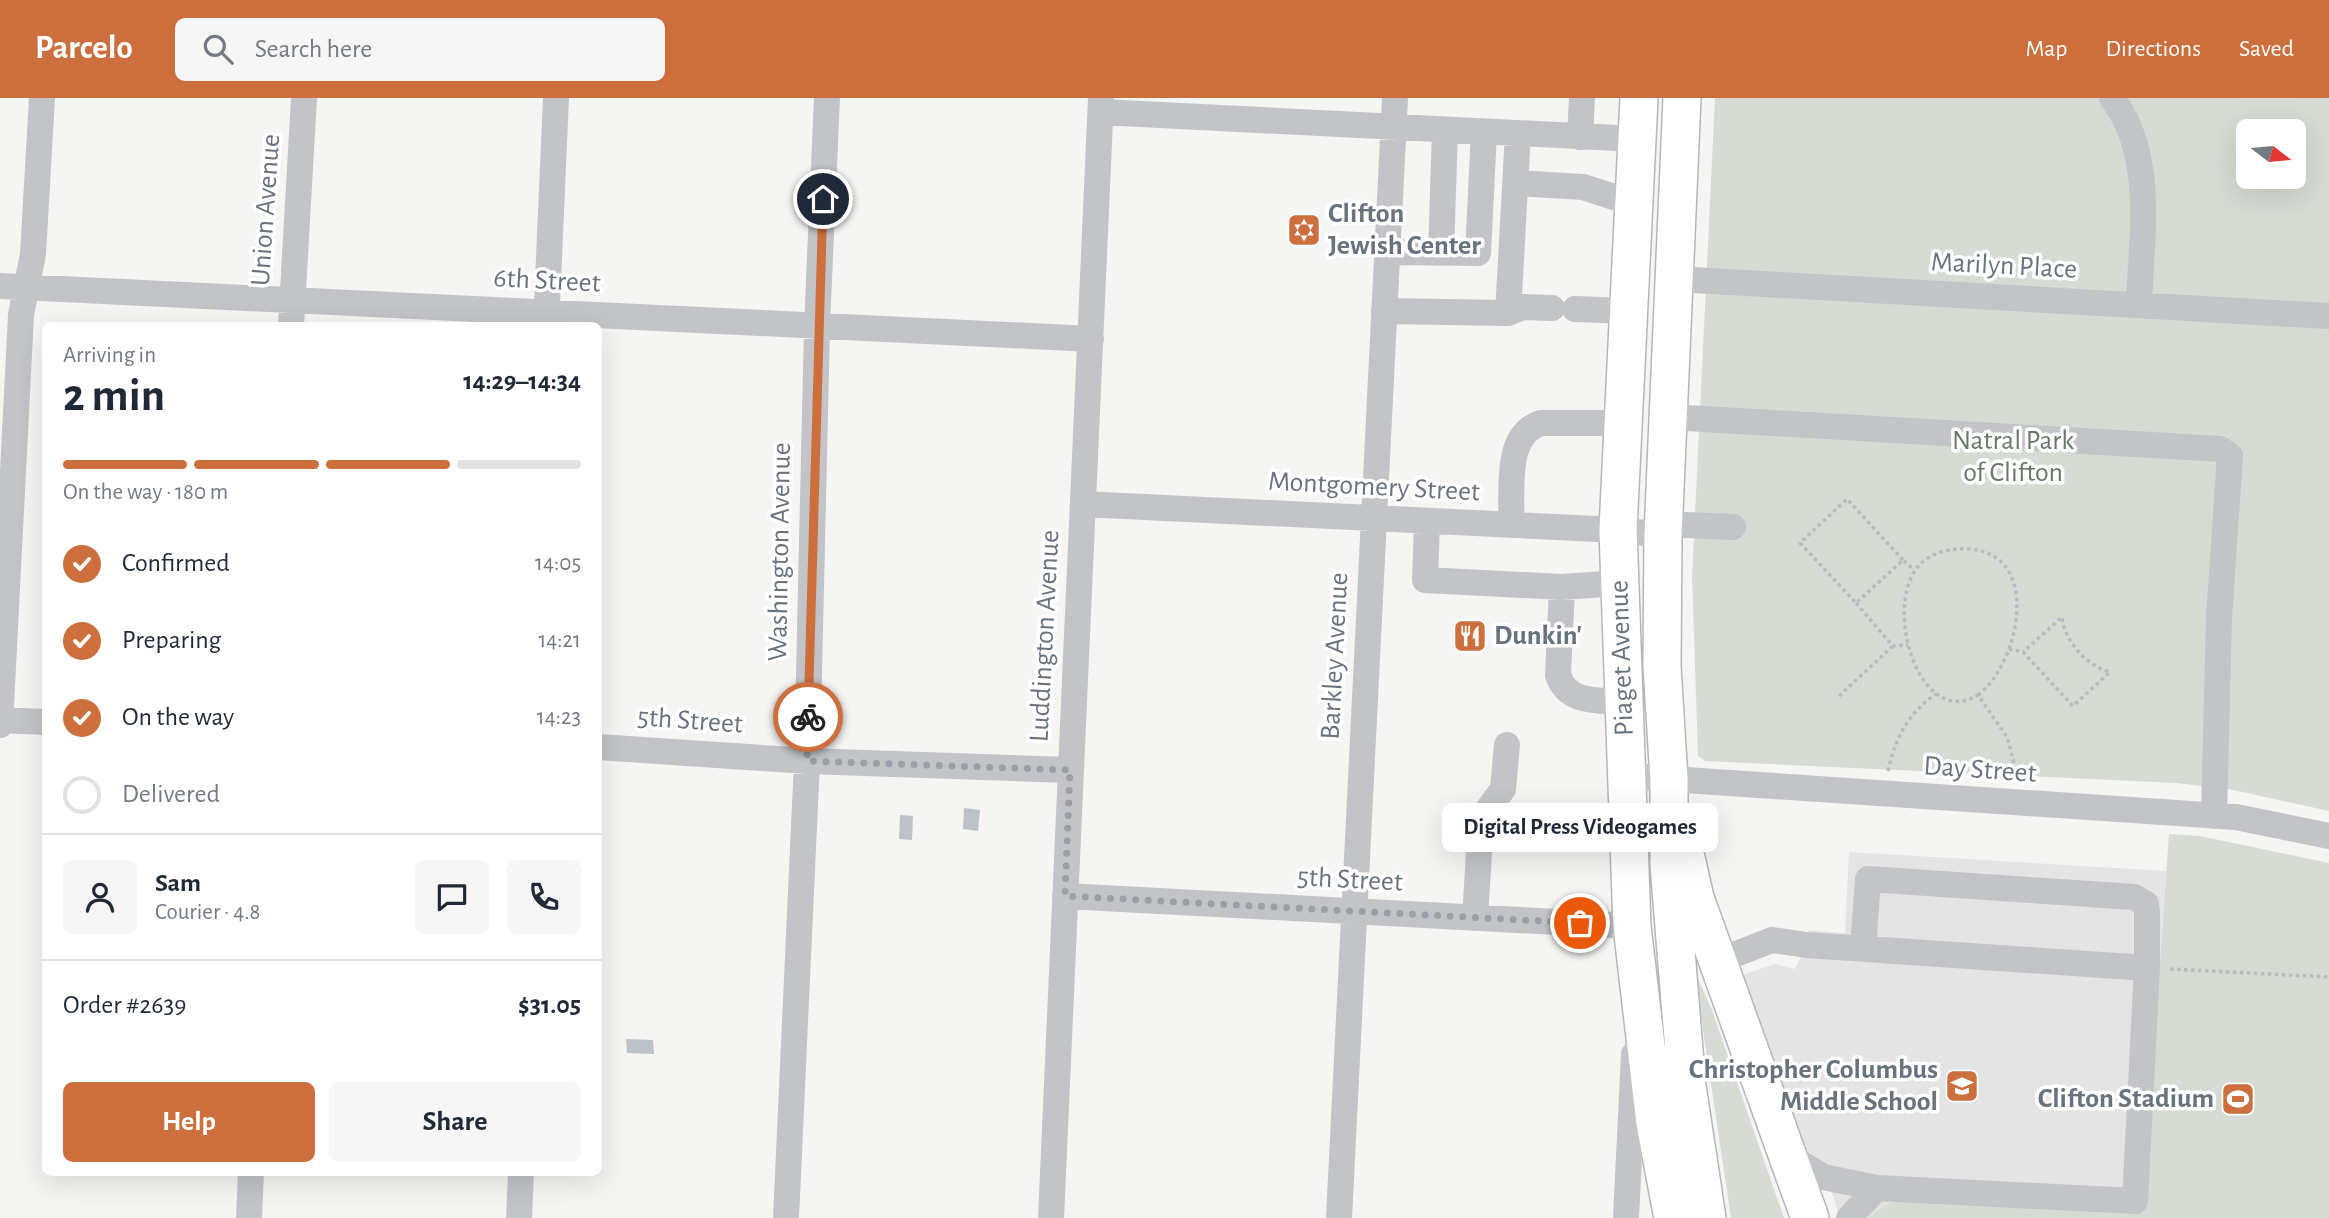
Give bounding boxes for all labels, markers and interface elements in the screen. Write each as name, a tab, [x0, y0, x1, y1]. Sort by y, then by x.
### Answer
search box	[175, 18, 665, 81]
icon: search	[199, 30, 237, 68]
text: Parcelo	[35, 32, 133, 65]
text: Search here	[255, 36, 372, 62]
text: Map	[2025, 37, 2067, 61]
text: Directions	[2105, 37, 2201, 61]
text: Saved	[2239, 37, 2294, 61]
north arrow	[2236, 119, 2306, 189]
map controls	[2236, 119, 2306, 189]
street label: Union Avenue	[247, 133, 285, 287]
pin	[793, 169, 853, 229]
icon: home	[804, 180, 842, 218]
place label: Clifton Jewish Center	[1328, 200, 1481, 260]
synagogue icon: Clifton Jewish Center	[1285, 211, 1323, 249]
street label: Marilyn Place	[1930, 248, 2078, 284]
street label: 6th Street	[493, 264, 601, 298]
text: Arriving in	[63, 344, 156, 367]
text: 14:29–14:34	[463, 368, 581, 394]
text: 2 min	[63, 373, 165, 419]
park label: Natral Park of Clifton	[1952, 427, 2074, 487]
street label: Washington Avenue	[764, 442, 796, 662]
street label: Montgomery Street	[1267, 467, 1481, 507]
text: On the way · 180 m	[63, 481, 228, 504]
street label: Luddington Avenue	[1025, 529, 1065, 743]
icon: check	[63, 545, 101, 583]
text: Confirmed	[122, 550, 230, 576]
text: 14:05	[535, 552, 581, 575]
street label: Barkley Avenue	[1317, 572, 1353, 740]
street label: Piaget Avenue	[1605, 580, 1639, 736]
restaurant icon: Dunkin'	[1451, 617, 1489, 655]
icon: check	[63, 622, 101, 660]
place label: Dunkin'	[1494, 622, 1582, 650]
text: Preparing	[122, 627, 221, 653]
text: 14:21	[538, 629, 581, 652]
courier	[773, 682, 843, 752]
icon: bike	[789, 698, 827, 736]
icon: check	[63, 699, 101, 737]
street label: 5th Street	[636, 703, 744, 739]
text: On the way	[122, 704, 234, 730]
text: 14:23	[537, 706, 581, 729]
street label: Day Street	[1923, 752, 2037, 788]
text: Delivered	[122, 781, 220, 807]
callout: Digital Press Videogames	[1442, 804, 1718, 853]
text: Digital Press Videogames	[1463, 816, 1697, 839]
button: person	[63, 860, 137, 934]
button: chat	[415, 860, 489, 934]
button: phone	[507, 860, 581, 934]
street label: 5th Street	[1296, 863, 1404, 897]
text: Sam	[155, 870, 201, 896]
pin	[1550, 893, 1610, 953]
text: Courier · 4.8	[155, 901, 260, 924]
icon: bag	[1561, 904, 1599, 942]
text: Order #2639	[63, 992, 186, 1018]
text: $31.05	[518, 992, 581, 1018]
place label: Christopher Columbus Middle School	[1689, 1056, 1938, 1116]
school or university icon: Christopher Columbus Middle School	[1943, 1067, 1981, 1105]
sports icon: Clifton Stadium	[2219, 1080, 2257, 1118]
button: Help	[63, 1082, 315, 1162]
button: Share	[329, 1082, 581, 1162]
place label: Clifton Stadium	[2038, 1085, 2214, 1113]

